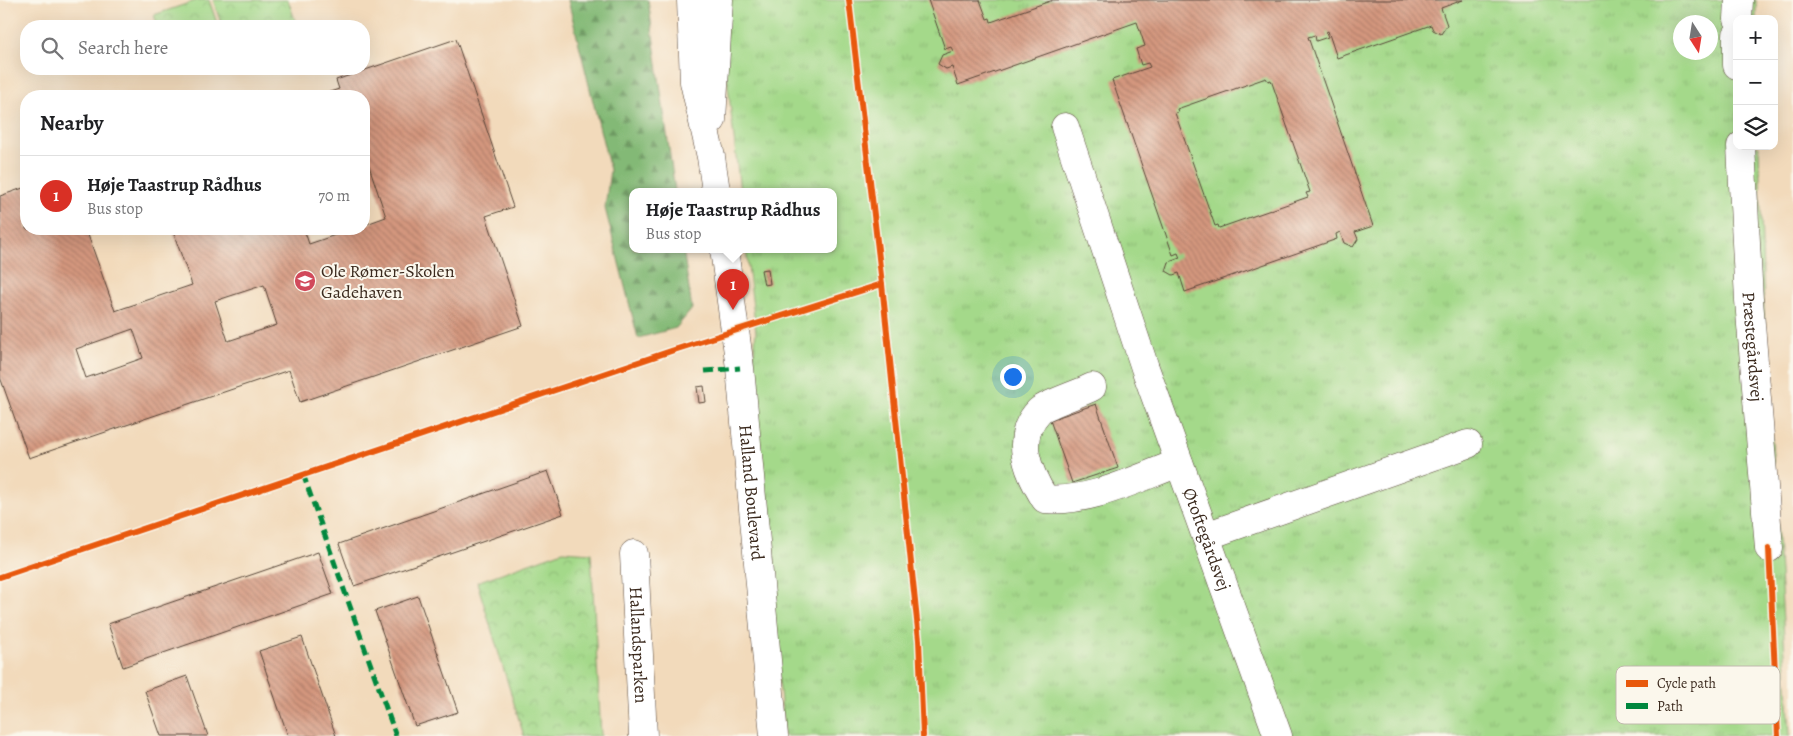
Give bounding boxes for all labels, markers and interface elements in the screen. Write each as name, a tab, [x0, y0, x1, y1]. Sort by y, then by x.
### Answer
north arrow	[1673, 15, 1718, 60]
map controls	[1733, 15, 1778, 150]
button: +	[1733, 15, 1778, 60]
search box	[20, 20, 370, 75]
icon: search	[38, 34, 66, 62]
text: Search here	[78, 35, 168, 61]
button: −	[1733, 60, 1778, 105]
button: layers	[1733, 105, 1778, 150]
text: Nearby	[40, 109, 103, 137]
text: Høje Taastrup Rådhus	[87, 172, 262, 198]
text: 1	[53, 185, 59, 207]
text: 70 m	[318, 185, 350, 207]
popup	[629, 188, 837, 253]
text: Høje Taastrup Rådhus	[646, 197, 820, 223]
text: Bus stop	[87, 198, 143, 220]
text: Bus stop	[646, 223, 702, 245]
place label: Ole Rømer-Skolen Gadehaven	[321, 259, 455, 304]
school or university icon: Ole Rømer-Skolen Gadehaven	[293, 269, 317, 293]
pin: 1	[717, 269, 749, 310]
street label: Præstegårdsvej	[1737, 291, 1769, 403]
your location	[1000, 364, 1026, 390]
street label: Halland Boulevard	[733, 423, 770, 562]
street label: Øtoftegårdsvej	[1177, 484, 1237, 594]
street label: Hallandsparken	[624, 586, 653, 704]
legend	[1616, 666, 1780, 724]
text: Cycle path	[1657, 674, 1717, 693]
text: Path	[1657, 697, 1684, 716]

